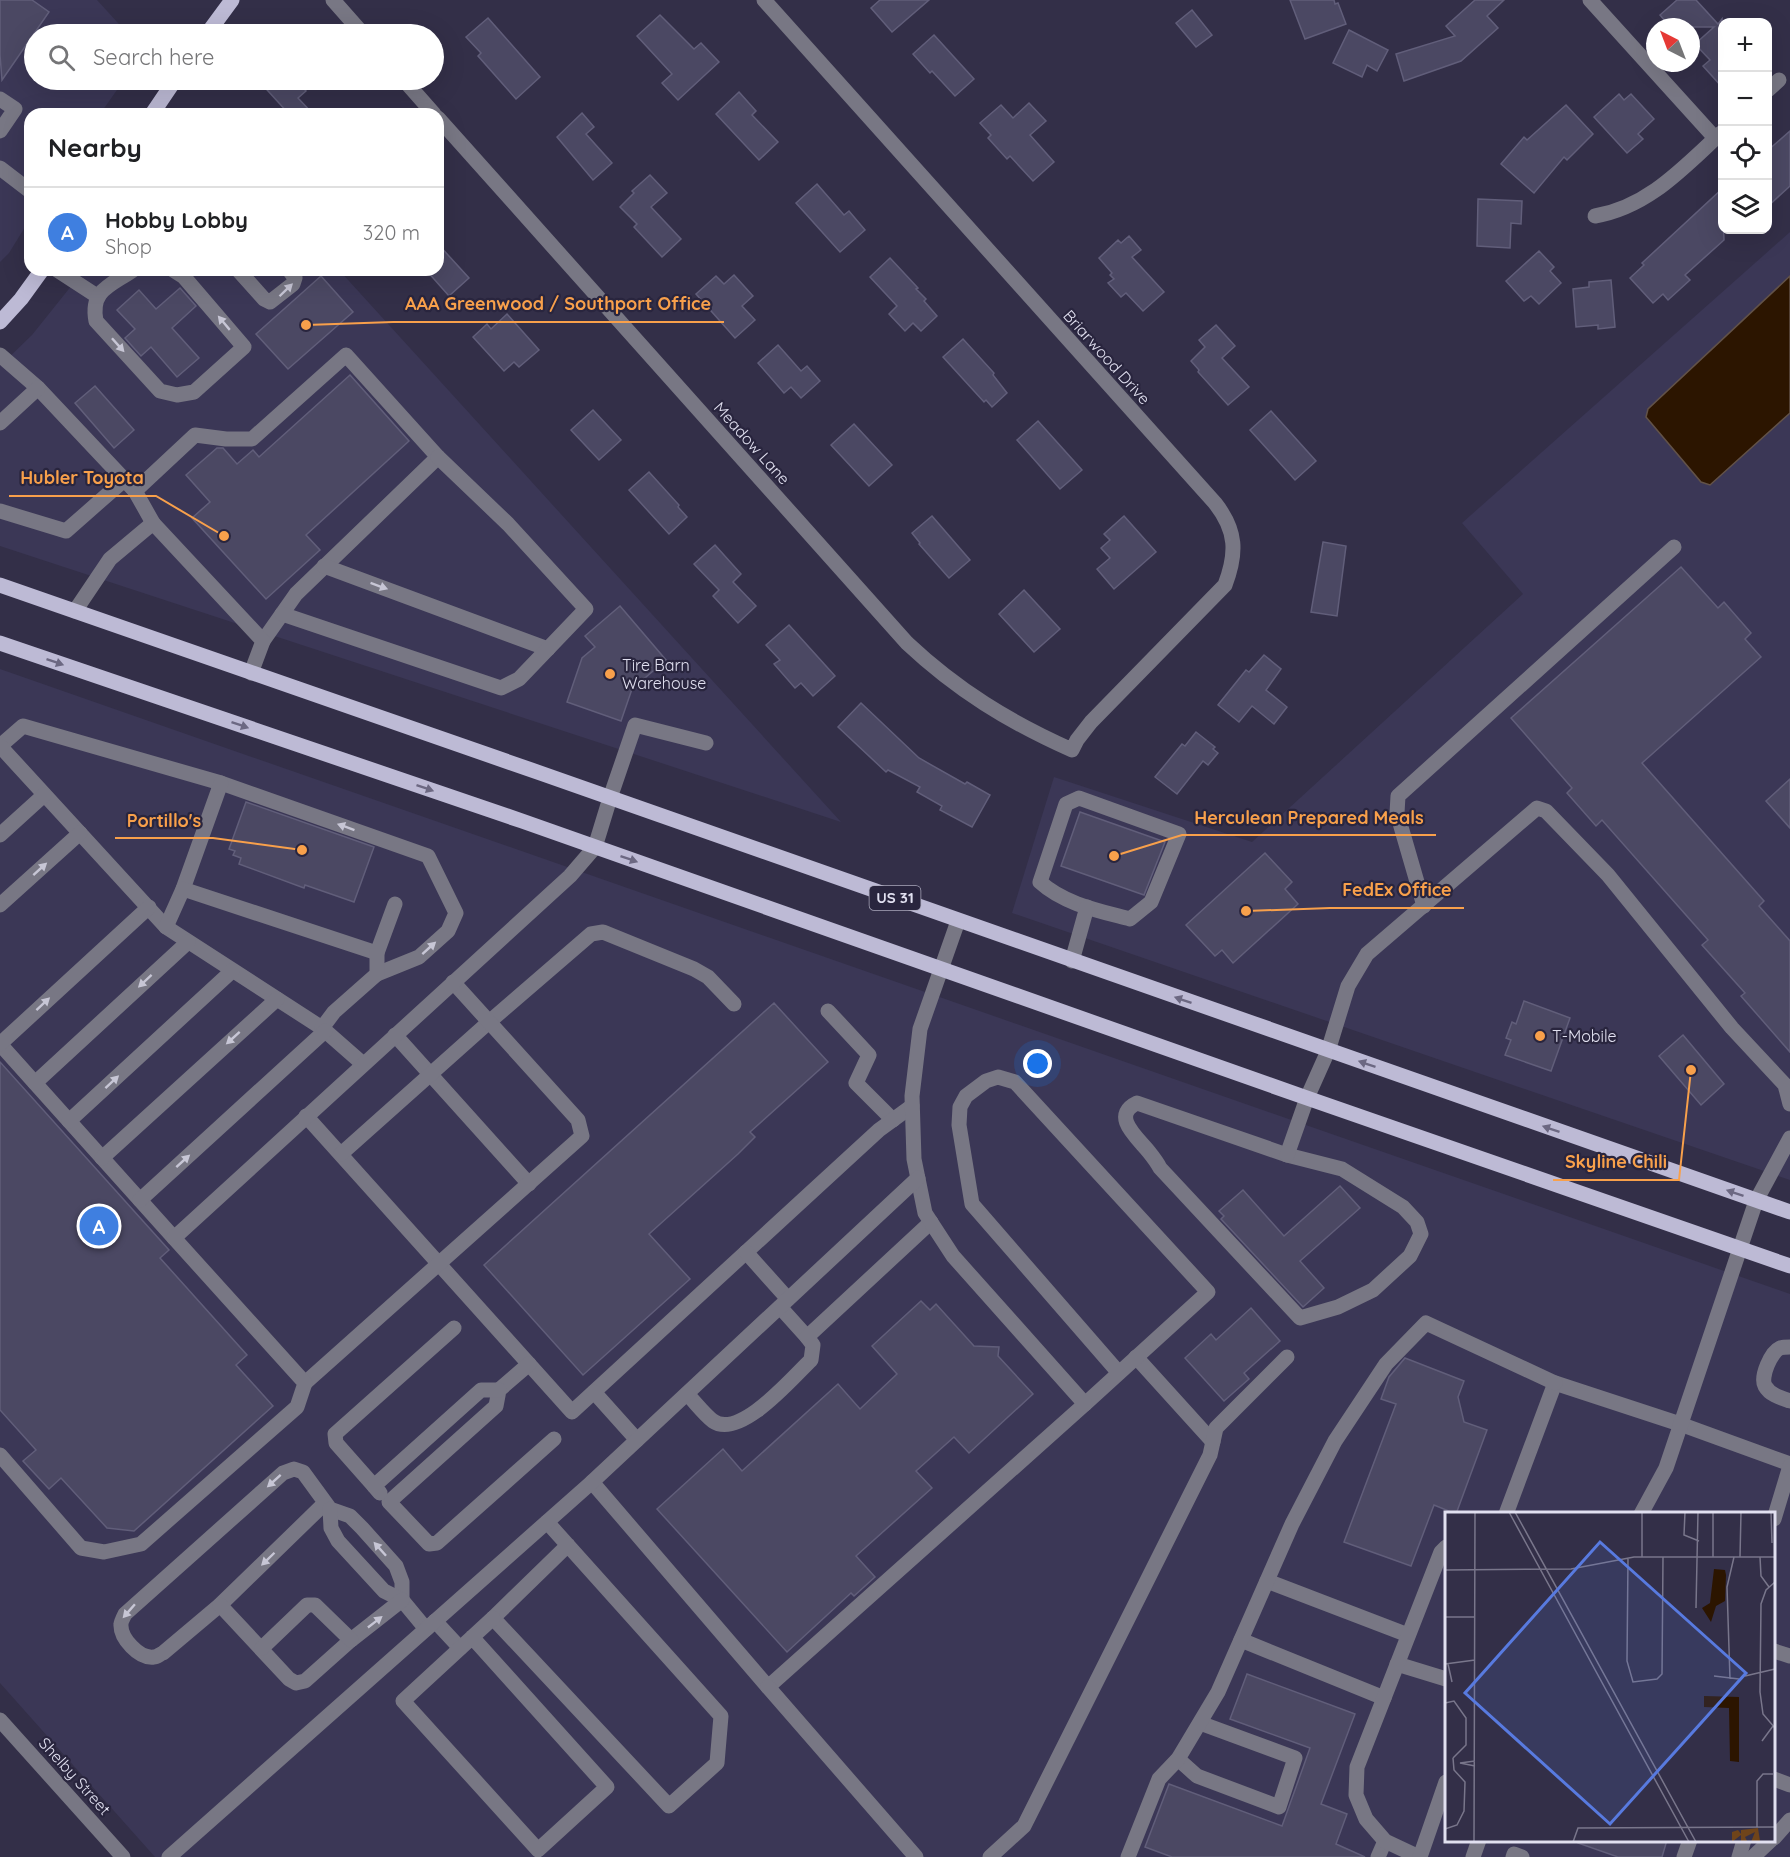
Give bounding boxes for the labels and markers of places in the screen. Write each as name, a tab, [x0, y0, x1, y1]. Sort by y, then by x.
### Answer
callout: AAA Greenwood / Southport Office	[393, 286, 724, 322]
callout: Hubler Toyota	[9, 460, 156, 496]
place label: Tire Barn Warehouse	[622, 655, 706, 693]
marker: Tire Barn Warehouse	[603, 667, 617, 681]
callout: Herculean Prepared Meals	[1182, 799, 1436, 835]
callout: Portillo's	[115, 802, 213, 838]
callout: FedEx Office	[1330, 872, 1464, 908]
place label: T-Mobile	[1552, 1026, 1616, 1046]
marker: T-Mobile	[1533, 1029, 1547, 1043]
callout: Skyline Chili	[1553, 1144, 1679, 1180]
pin: A	[80, 1204, 118, 1248]

